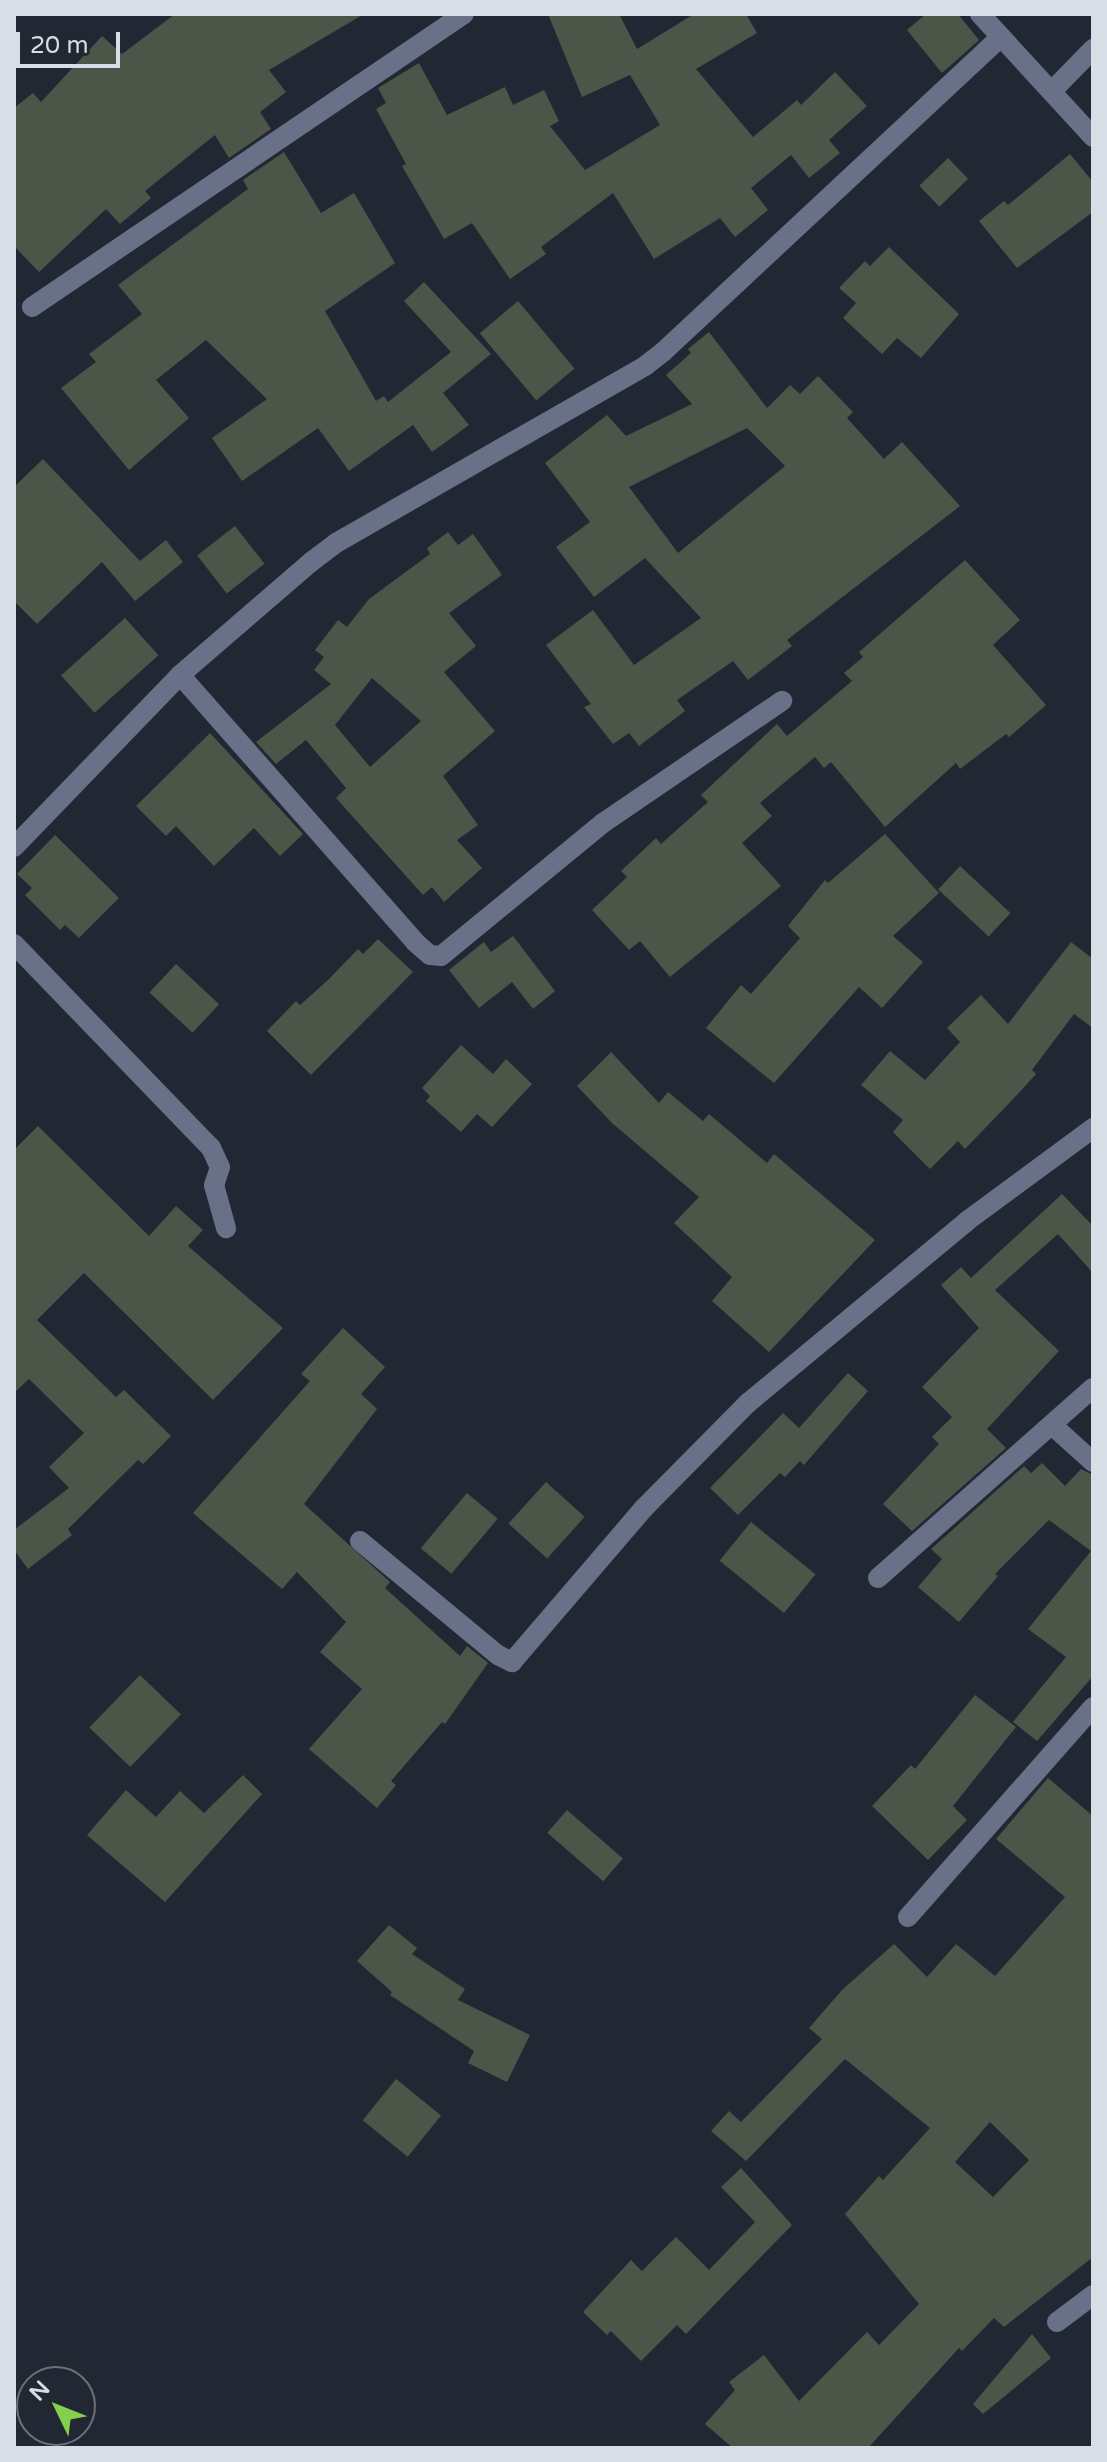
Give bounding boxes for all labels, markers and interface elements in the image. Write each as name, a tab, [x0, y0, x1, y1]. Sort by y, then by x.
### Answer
scale bar	[20, 16, 124, 66]
text: 20 m	[30, 31, 88, 60]
north arrow	[16, 2366, 96, 2446]
text: N	[24, 2376, 55, 2406]

